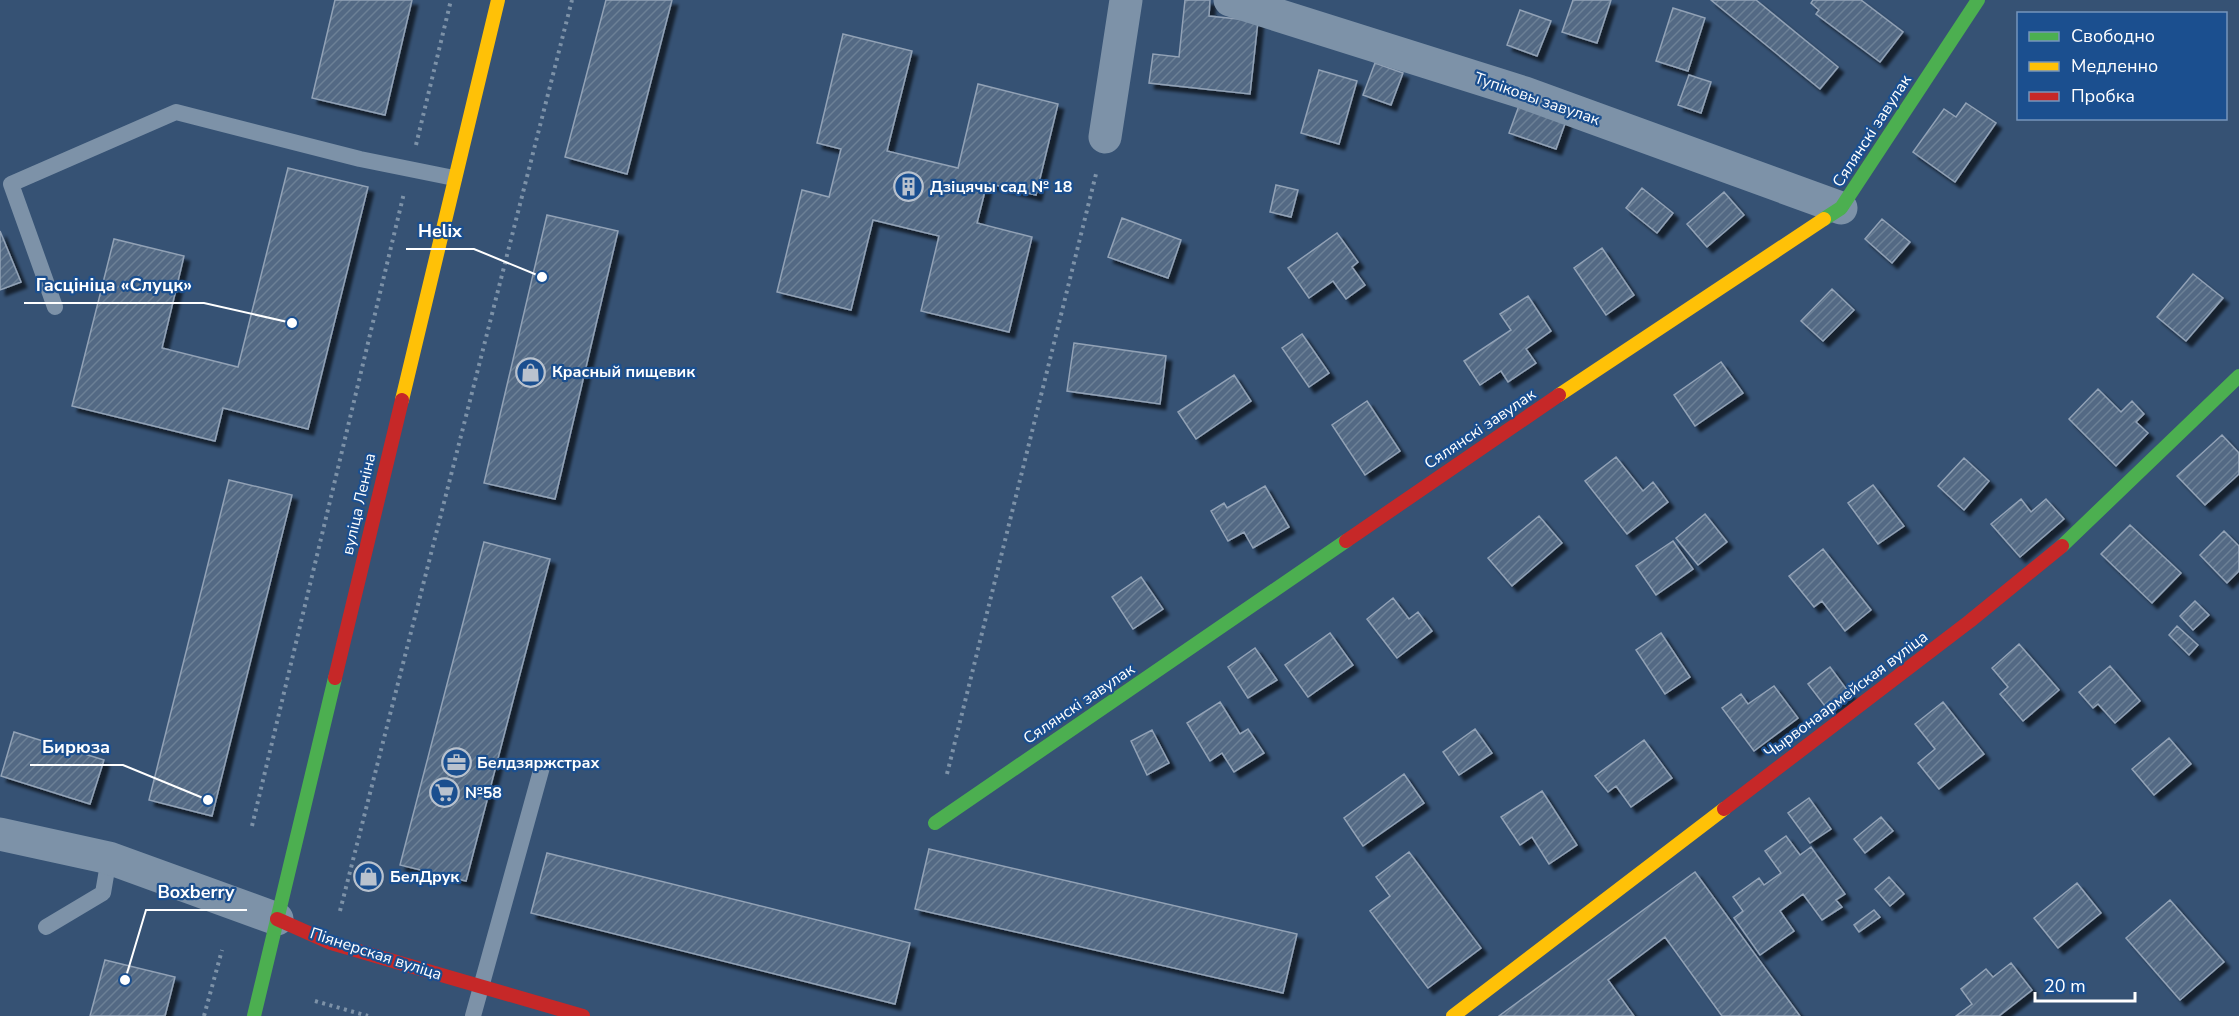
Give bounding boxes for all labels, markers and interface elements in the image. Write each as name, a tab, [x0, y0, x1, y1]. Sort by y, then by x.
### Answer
legend	[2017, 12, 2227, 120]
text: Свободно	[2071, 24, 2155, 48]
text: Медленно	[2071, 54, 2158, 78]
street label: Тупіковы завулак	[1471, 67, 1603, 131]
street label: Сялянскі завулак	[1827, 70, 1917, 192]
text: Пробка	[2071, 84, 2135, 108]
building icon: Дзіцячы сад № 18	[893, 171, 925, 203]
place label: Дзіцячы сад № 18	[930, 176, 1072, 198]
callout: Helix	[406, 213, 474, 249]
text: Helix	[418, 219, 462, 243]
callout: Гасцініца «Слуцк»	[24, 267, 204, 303]
text: Гасцініца «Слуцк»	[36, 273, 192, 297]
shop icon: Красный пищевик	[515, 356, 547, 388]
place label: Красный пищевик	[552, 361, 696, 383]
street label: Сялянскі завулак	[1420, 383, 1541, 474]
street label: вуліца Леніна	[337, 451, 381, 557]
street label: Чырвонаармейская вуліца	[1760, 626, 1932, 764]
street label: Сялянскі завулак	[1019, 658, 1140, 749]
callout: Бирюза	[30, 729, 123, 765]
text: Бирюза	[42, 735, 110, 759]
office icon: Белдзяржстрах	[440, 747, 472, 779]
place label: Белдзяржстрах	[477, 752, 600, 774]
supermarket icon: №58	[428, 777, 460, 809]
place label: №58	[465, 782, 502, 804]
shop icon: БелДрук	[353, 861, 385, 893]
place label: БелДрук	[390, 866, 460, 888]
callout: Boxberry	[146, 874, 247, 910]
text: Boxberry	[157, 880, 235, 904]
street label: Піянерская вуліца	[307, 922, 445, 986]
scale bar	[2035, 965, 2136, 1003]
text: 20 m	[2044, 974, 2086, 998]

